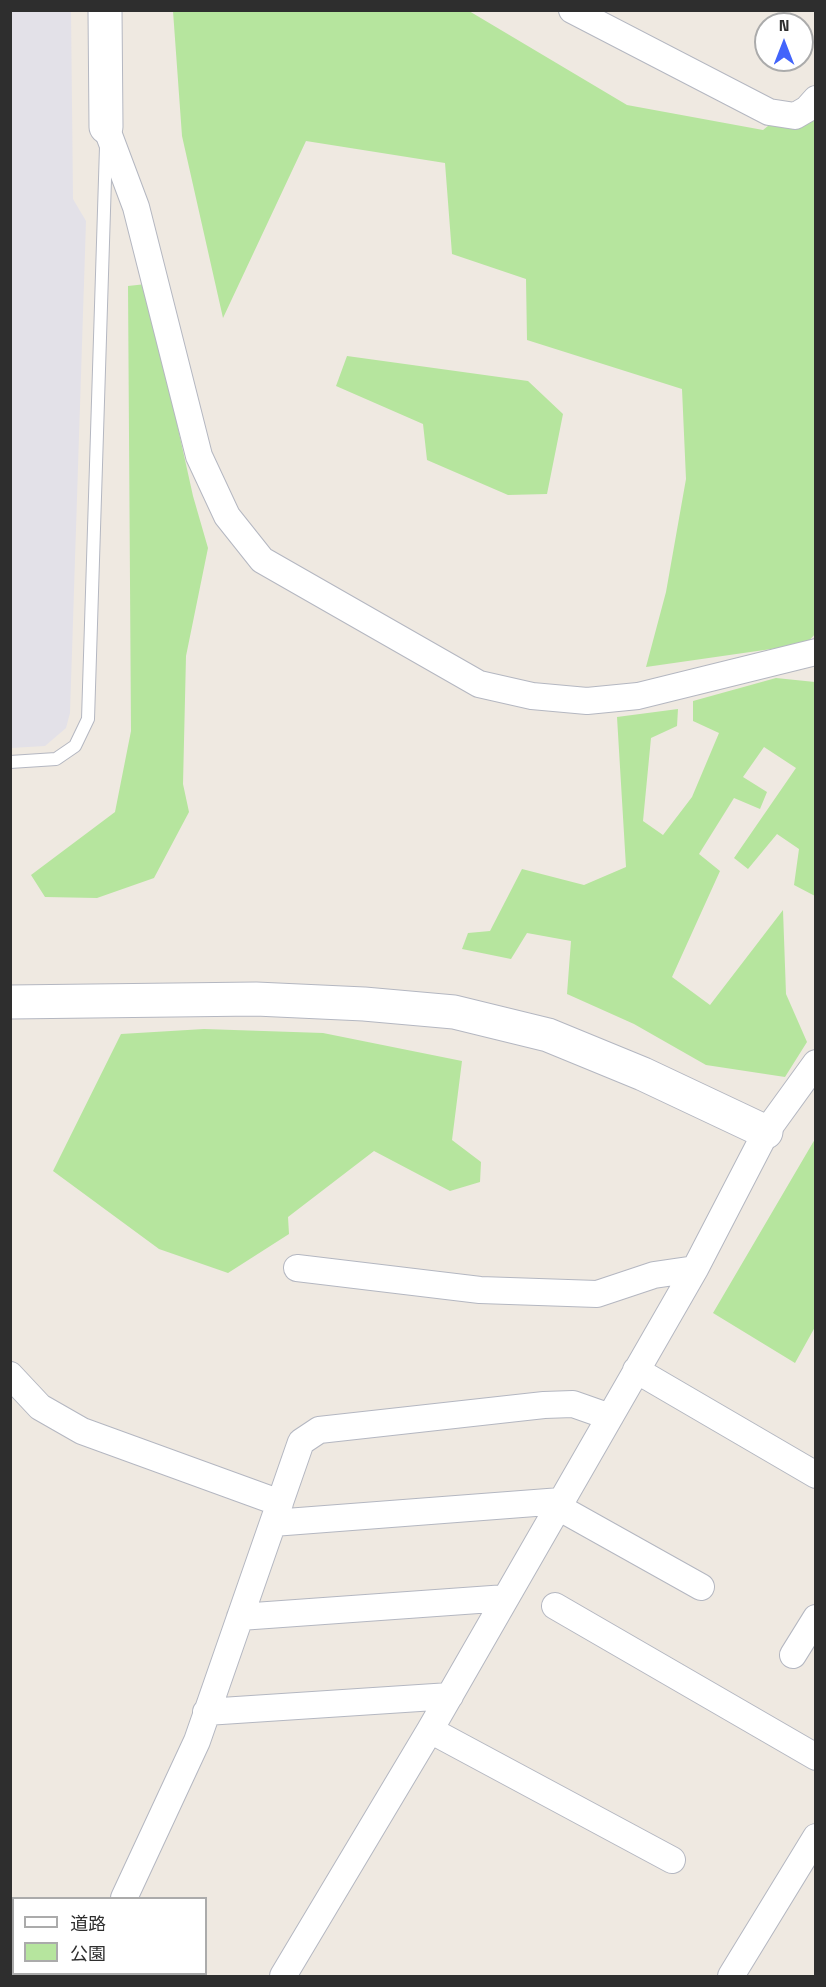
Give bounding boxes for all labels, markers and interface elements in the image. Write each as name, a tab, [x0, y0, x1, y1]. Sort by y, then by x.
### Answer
north arrow	[754, 12, 814, 72]
text: N	[779, 15, 789, 36]
legend	[12, 1897, 207, 1975]
text: 道路	[70, 1912, 106, 1935]
text: 公園	[70, 1942, 106, 1965]

